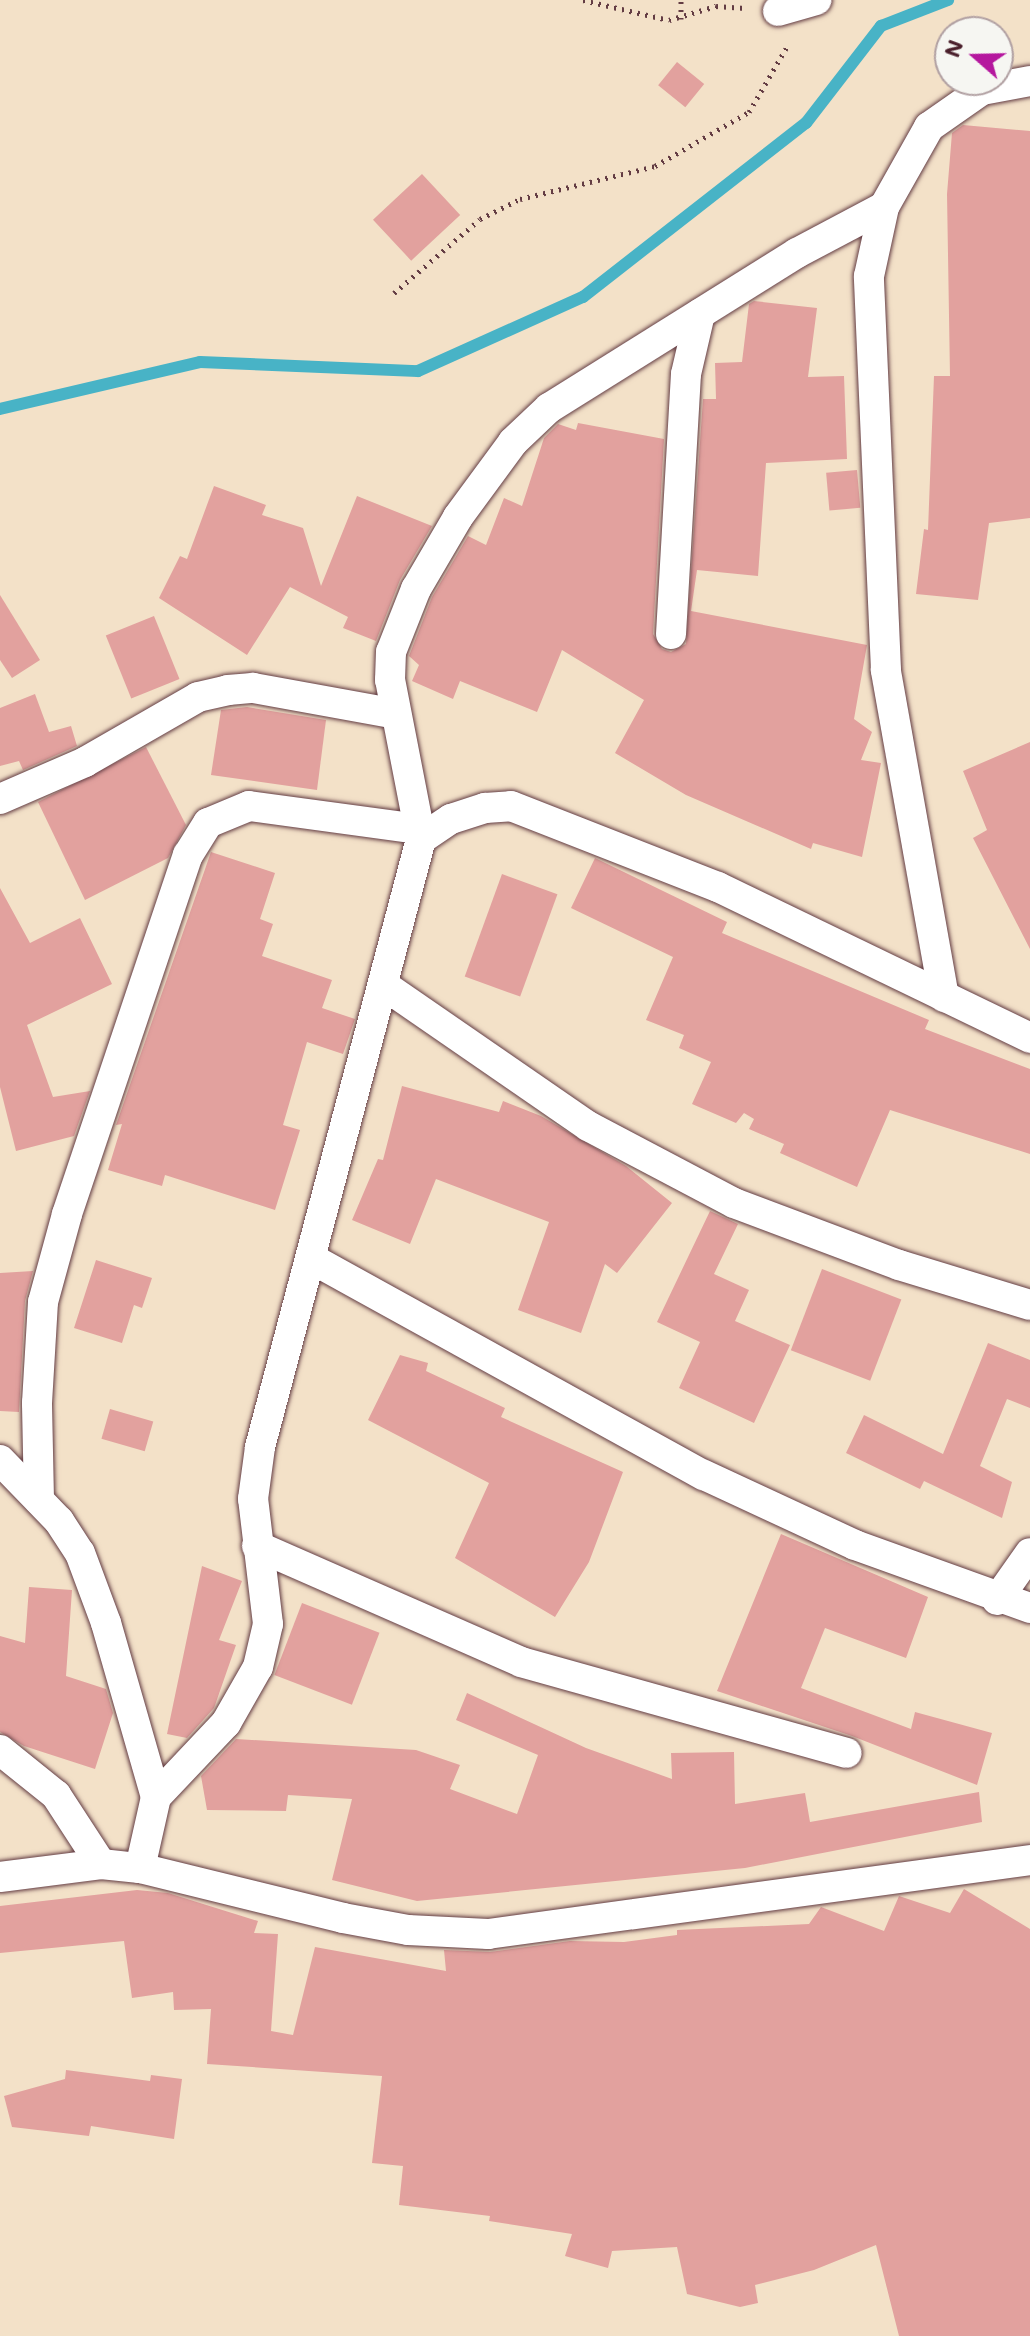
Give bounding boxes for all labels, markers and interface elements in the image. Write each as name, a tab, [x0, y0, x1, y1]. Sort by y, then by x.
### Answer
north arrow	[934, 16, 1014, 96]
text: N	[936, 36, 969, 61]

